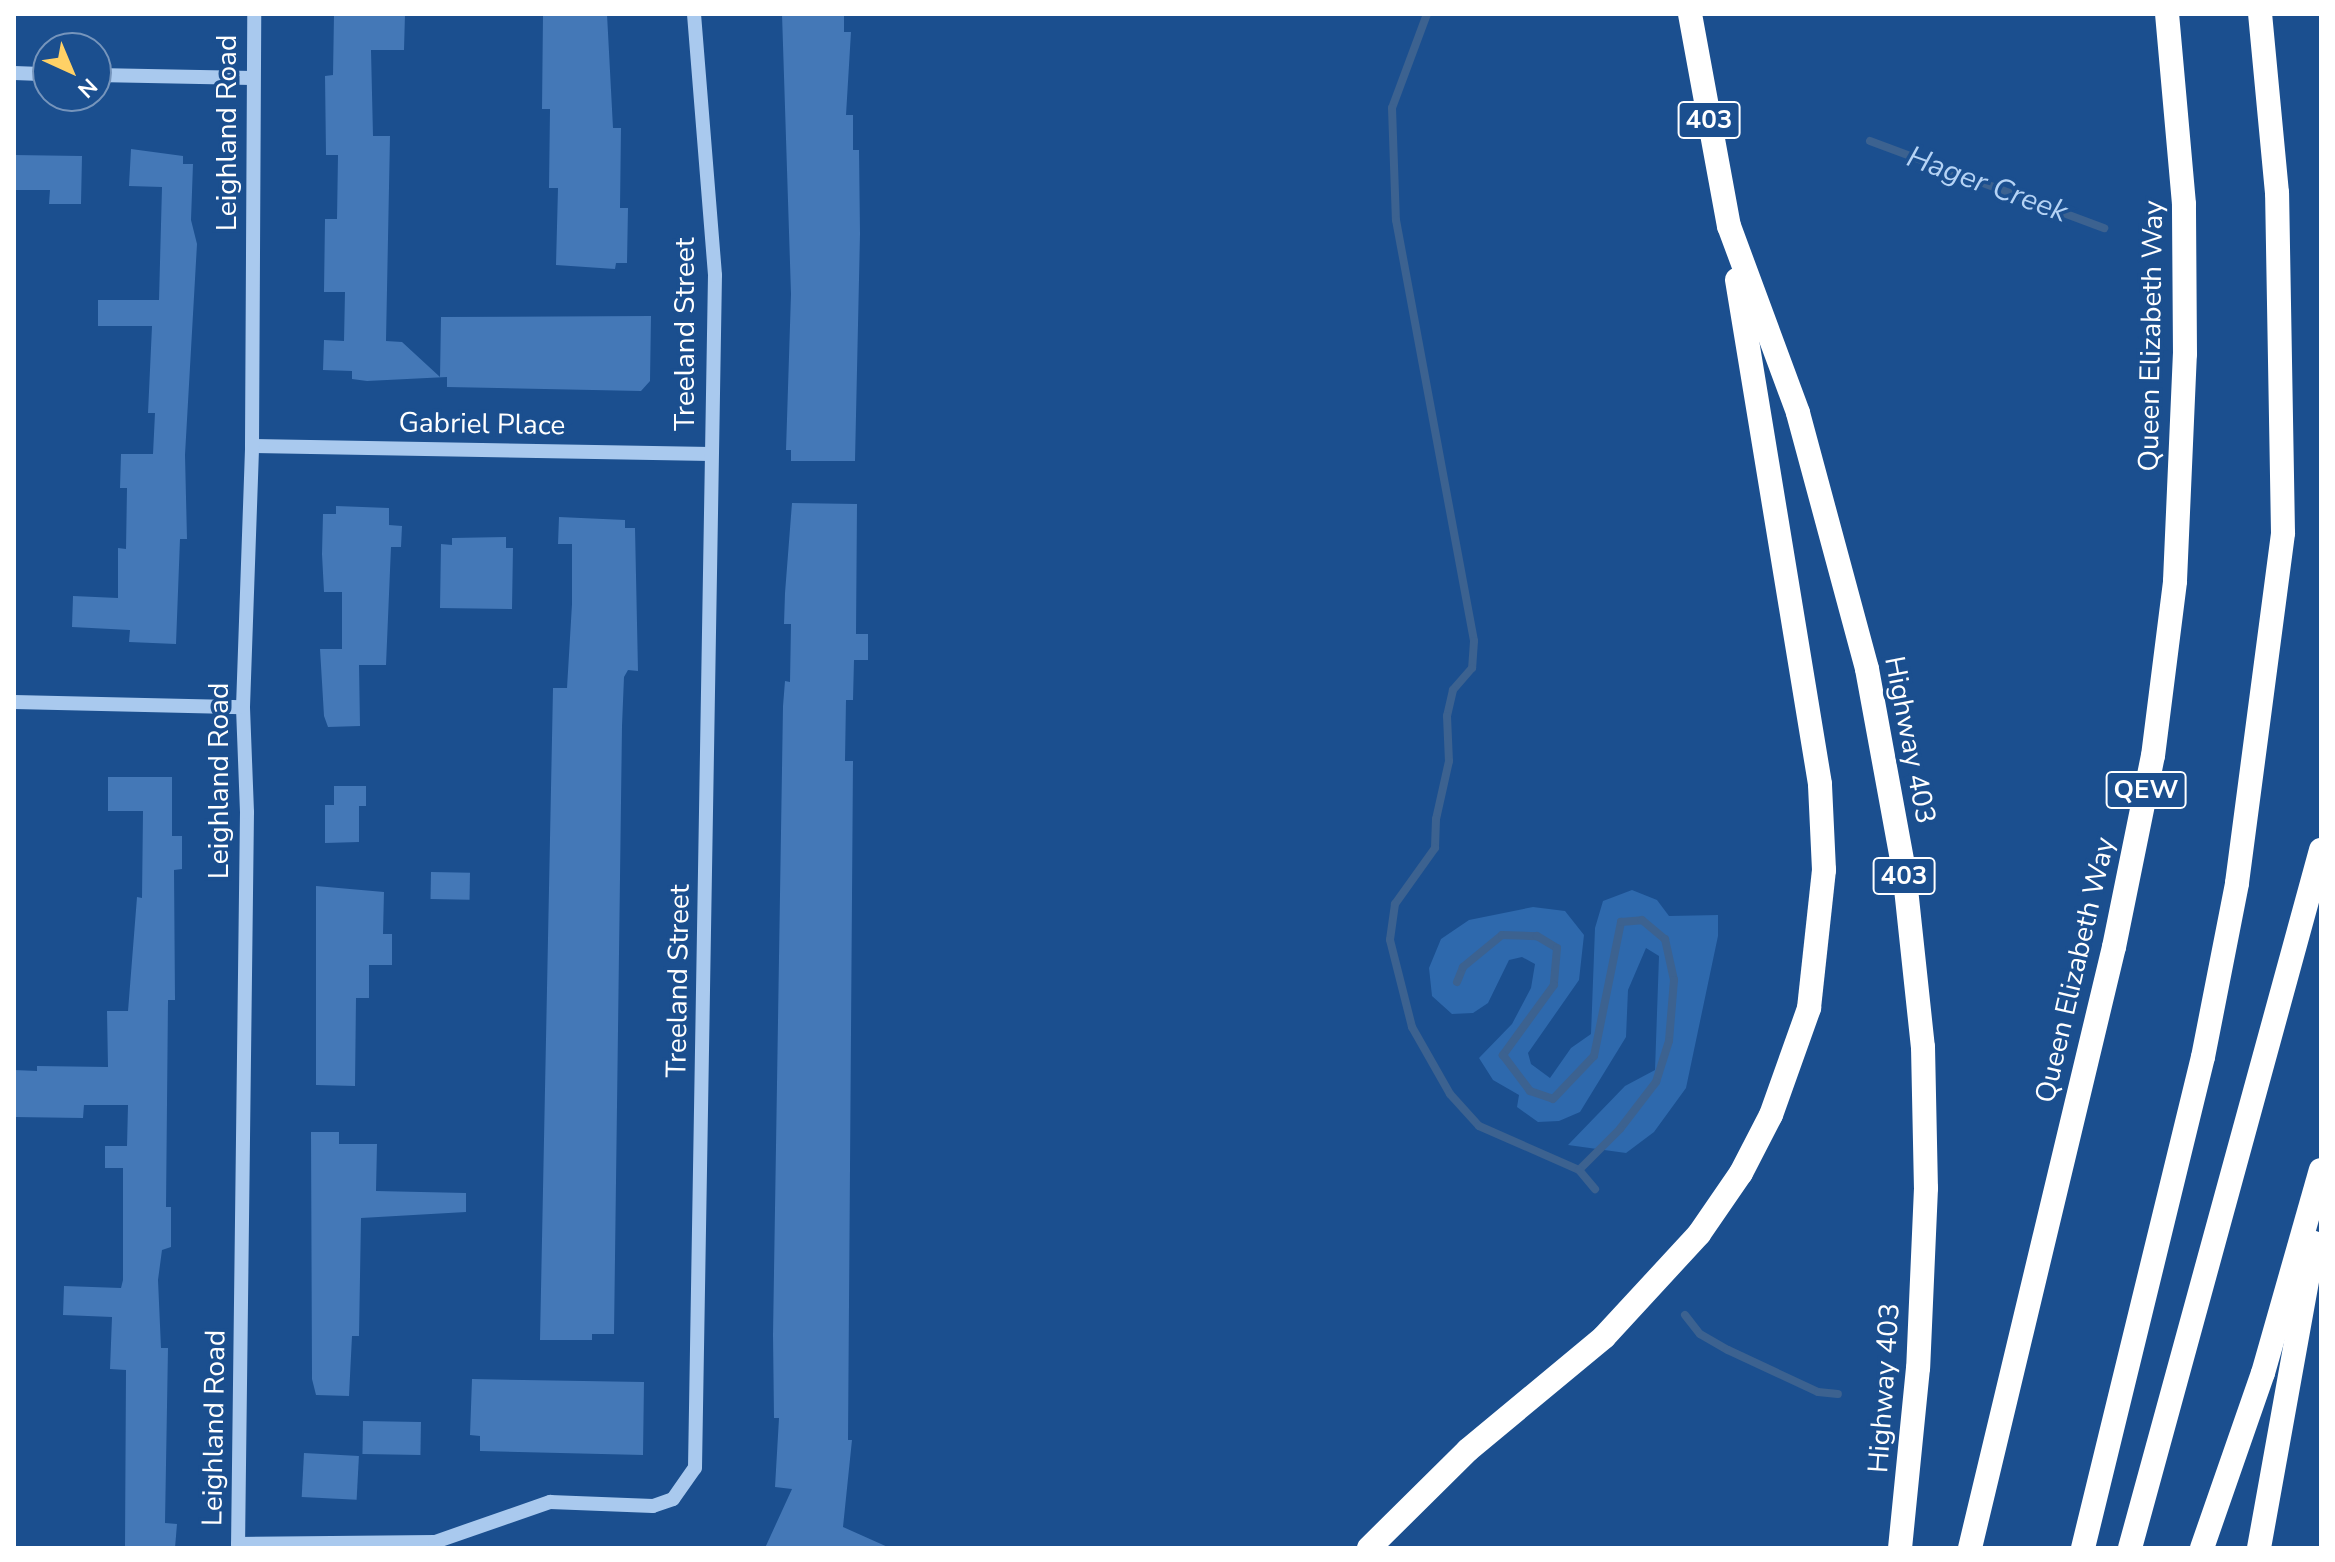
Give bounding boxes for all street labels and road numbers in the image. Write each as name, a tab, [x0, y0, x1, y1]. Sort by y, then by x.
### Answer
street label: Leighland Road	[210, 35, 244, 231]
road number: 403	[1677, 98, 1741, 142]
street label: Queen Elizabeth Way	[2132, 200, 2170, 472]
street label: Treeland Street	[668, 237, 702, 431]
street label: Gabriel Place	[398, 406, 566, 442]
street label: Highway 403	[1877, 653, 1943, 827]
street label: Leighland Road	[202, 683, 236, 879]
road number: QEW	[2104, 768, 2188, 812]
street label: Queen Elizabeth Way	[2028, 834, 2122, 1106]
road number: 403	[1872, 854, 1936, 898]
street label: Treeland Street	[660, 884, 696, 1078]
street label: Highway 403	[1861, 1302, 1907, 1474]
street label: Leighland Road	[195, 1329, 233, 1527]

